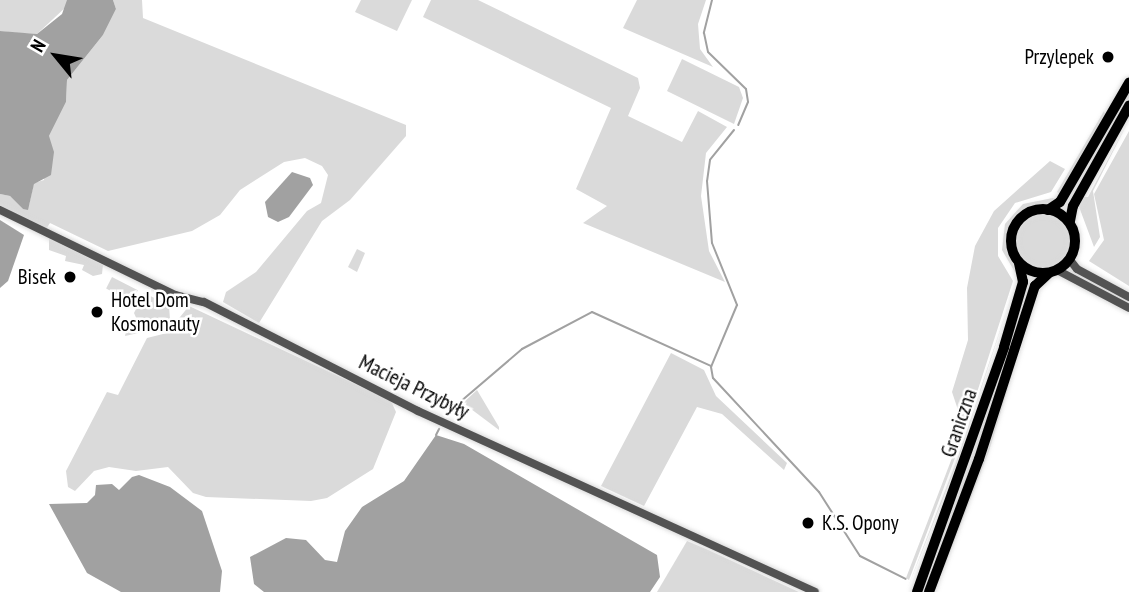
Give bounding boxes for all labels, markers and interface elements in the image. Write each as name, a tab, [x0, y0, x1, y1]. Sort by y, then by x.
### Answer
north arrow	[21, 21, 91, 91]
text: N	[25, 35, 51, 56]
place label: Przylepek	[1024, 44, 1094, 70]
marker: Przylepek	[1100, 49, 1116, 65]
place label: Bisek	[18, 264, 56, 290]
marker: Bisek	[62, 269, 78, 285]
place label: Hotel Dom Kosmonauty	[111, 287, 200, 337]
marker: Hotel Dom Kosmonauty	[89, 304, 105, 320]
street label: Macieja Przybyły	[355, 349, 473, 425]
street label: Graniczna	[936, 385, 982, 461]
place label: K.S. Opony	[822, 510, 900, 536]
marker: K.S. Opony	[800, 515, 816, 531]

